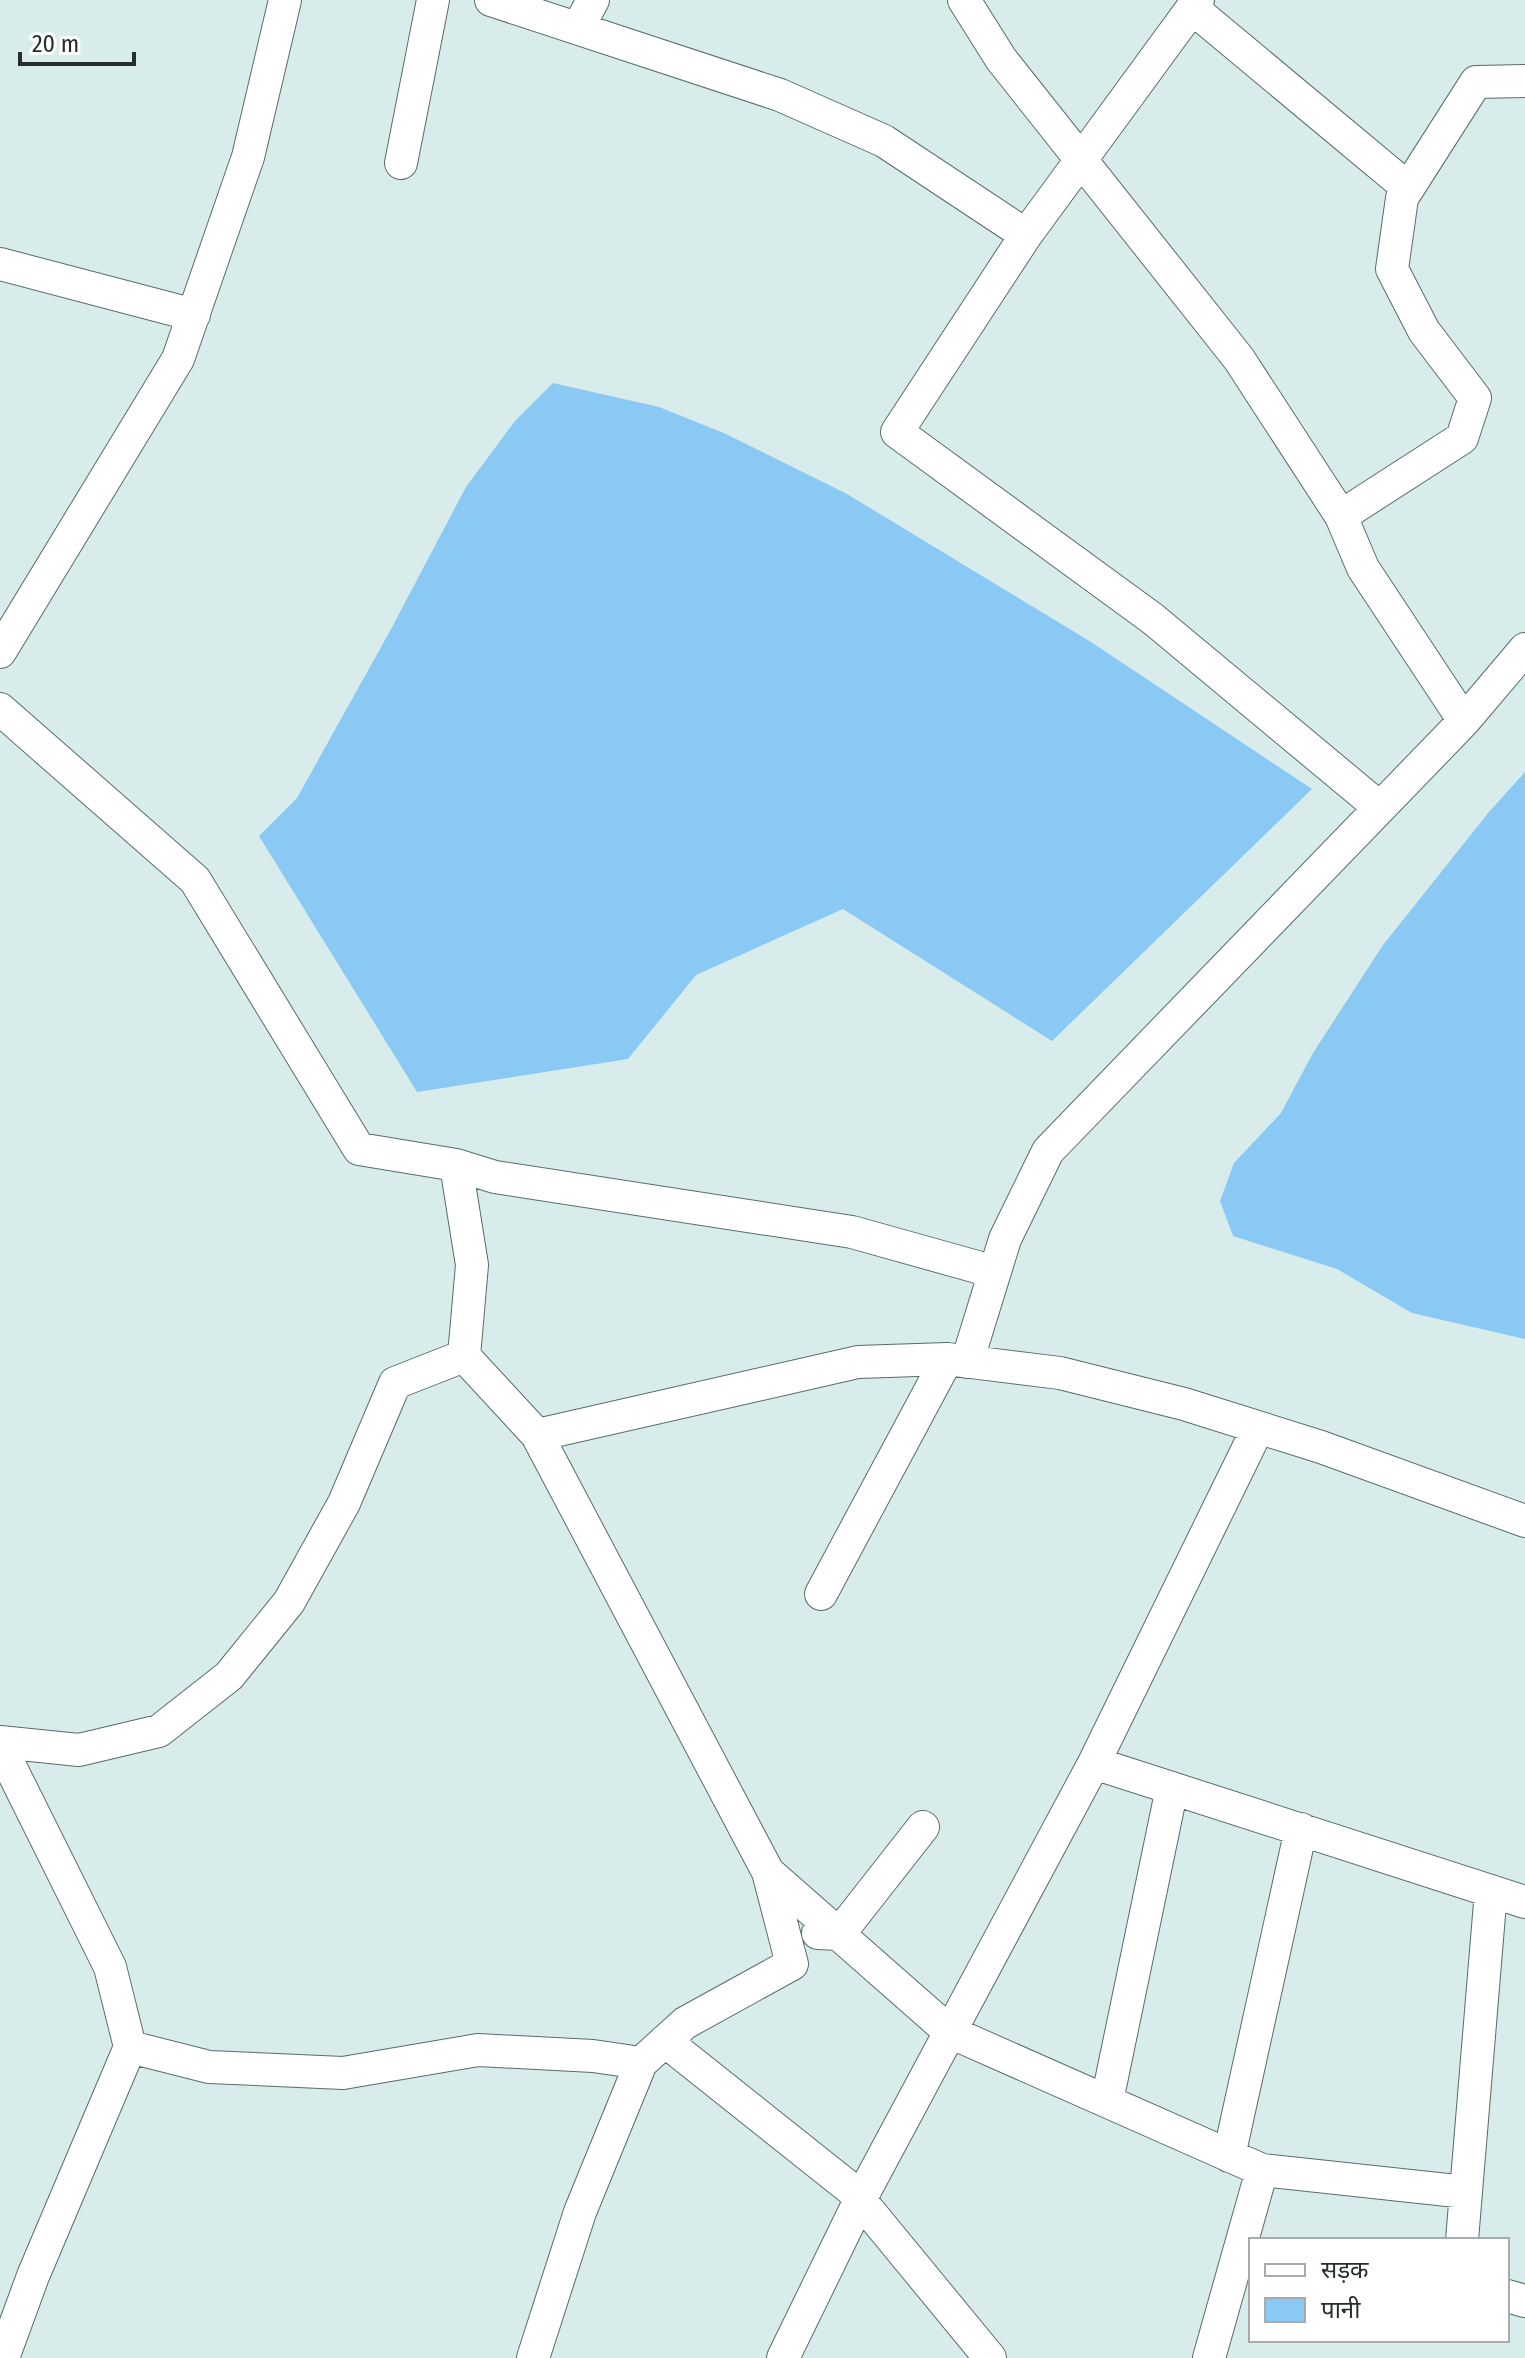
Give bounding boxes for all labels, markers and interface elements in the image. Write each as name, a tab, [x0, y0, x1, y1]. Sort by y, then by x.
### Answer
scale bar	[20, 16, 134, 66]
text: 20 m	[32, 30, 79, 58]
legend	[1249, 2238, 1509, 2342]
text: सड़क	[1321, 2256, 1369, 2284]
text: पानी	[1321, 2296, 1361, 2324]

